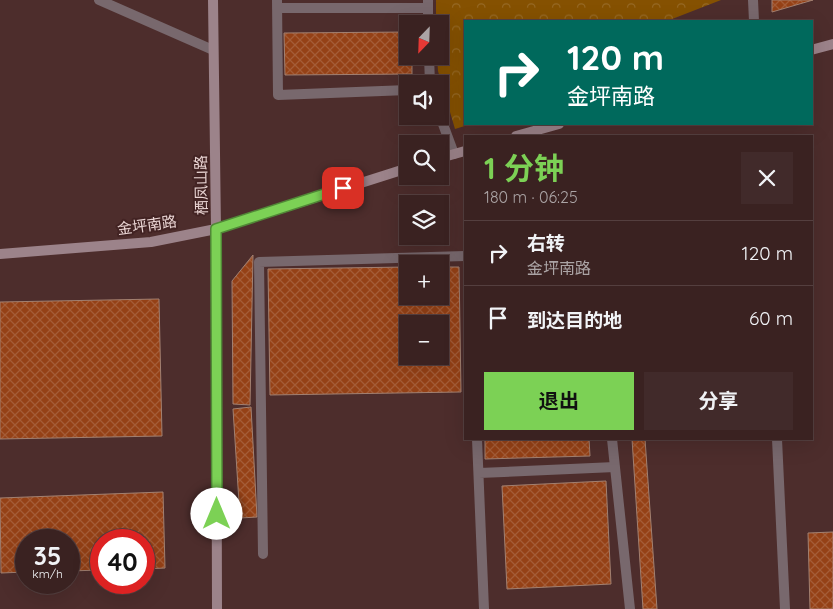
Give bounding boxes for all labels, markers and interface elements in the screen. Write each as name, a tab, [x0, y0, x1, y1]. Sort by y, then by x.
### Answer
north arrow	[399, 15, 449, 65]
map controls	[399, 15, 449, 365]
text: 120 m	[567, 35, 664, 79]
icon: right	[484, 40, 549, 105]
button: sound	[399, 75, 449, 125]
text: 金坪南路	[567, 82, 655, 110]
button: search	[399, 135, 449, 185]
text: 1 分钟	[484, 149, 564, 187]
button: close	[741, 152, 793, 204]
street label: 栖凤山路	[191, 155, 211, 215]
pin	[322, 167, 364, 209]
icon: arrive	[329, 174, 357, 202]
text: 180 m · 06:25	[484, 187, 578, 207]
button: layers	[399, 195, 449, 245]
street label: 金坪南路	[116, 211, 178, 239]
text: 右转	[527, 231, 565, 255]
icon: right	[484, 239, 512, 267]
text: 120 m	[742, 241, 793, 265]
button: +	[399, 255, 449, 305]
text: 金坪南路	[527, 258, 591, 278]
icon: arrive	[484, 304, 512, 332]
text: 60 m	[749, 306, 793, 330]
text: 到达目的地	[527, 308, 622, 332]
button: −	[399, 315, 449, 365]
button: 退出	[484, 372, 634, 430]
button: 分享	[644, 372, 793, 430]
position arrow	[190, 487, 242, 539]
speed limit sign: 40	[90, 529, 155, 594]
text: 35	[34, 540, 61, 571]
text: km/h	[32, 566, 63, 581]

